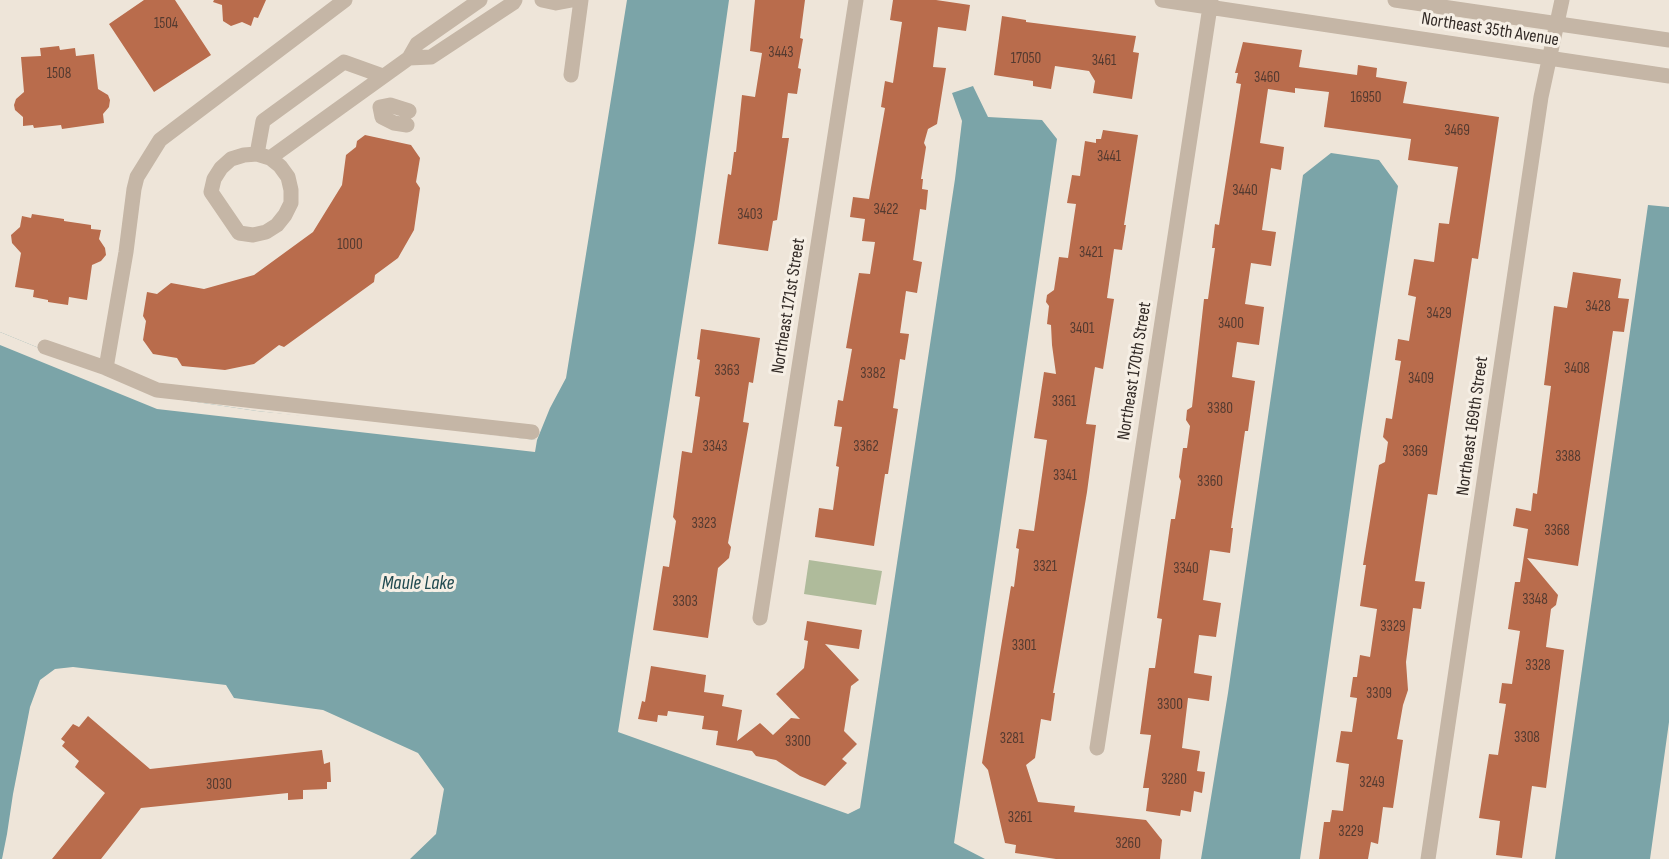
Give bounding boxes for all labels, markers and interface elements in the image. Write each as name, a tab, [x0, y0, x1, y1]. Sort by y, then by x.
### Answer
street label: Northeast 35th Avenue	[1420, 8, 1560, 52]
house number: 1504	[154, 15, 178, 33]
house number: 3443	[768, 44, 794, 62]
house number: 17050	[1011, 50, 1041, 68]
house number: 3461	[1092, 52, 1116, 70]
house number: 1508	[47, 65, 71, 83]
house number: 3460	[1254, 69, 1280, 87]
house number: 16950	[1350, 89, 1382, 107]
house number: 3469	[1444, 122, 1470, 140]
house number: 3441	[1097, 148, 1121, 166]
house number: 3440	[1232, 182, 1258, 200]
house number: 3422	[873, 201, 899, 219]
house number: 3403	[737, 206, 763, 224]
house number: 1000	[337, 236, 363, 254]
street label: Northeast 171st Street	[768, 237, 810, 375]
house number: 3421	[1079, 244, 1103, 262]
house number: 3428	[1585, 298, 1611, 316]
street label: Northeast 170th Street	[1113, 300, 1157, 442]
house number: 3429	[1426, 305, 1452, 323]
house number: 3400	[1218, 315, 1244, 333]
house number: 3401	[1070, 320, 1094, 338]
street label: Northeast 169th Street	[1453, 355, 1493, 497]
house number: 3408	[1564, 360, 1590, 378]
house number: 3363	[714, 362, 740, 380]
house number: 3382	[860, 365, 886, 383]
house number: 3409	[1408, 370, 1434, 388]
house number: 3361	[1052, 393, 1076, 411]
house number: 3380	[1207, 400, 1233, 418]
house number: 3343	[702, 438, 728, 456]
house number: 3362	[853, 438, 879, 456]
house number: 3369	[1402, 443, 1428, 461]
house number: 3388	[1555, 448, 1581, 466]
house number: 3341	[1053, 467, 1077, 485]
house number: 3360	[1197, 473, 1223, 491]
house number: 3323	[691, 515, 717, 533]
house number: 3368	[1544, 522, 1570, 540]
house number: 3321	[1033, 558, 1057, 576]
house number: 3340	[1173, 560, 1199, 578]
water label: Maule Lake	[382, 572, 454, 596]
house number: 3348	[1522, 591, 1548, 609]
house number: 3303	[672, 593, 698, 611]
house number: 3329	[1380, 618, 1406, 636]
house number: 3301	[1012, 637, 1036, 655]
house number: 3328	[1525, 657, 1551, 675]
house number: 3309	[1366, 685, 1392, 703]
house number: 3300	[1157, 696, 1183, 714]
house number: 3308	[1514, 729, 1540, 747]
house number: 3281	[1000, 730, 1024, 748]
house number: 3300	[785, 733, 811, 751]
house number: 3280	[1161, 771, 1187, 789]
house number: 3249	[1359, 774, 1385, 792]
house number: 3030	[206, 776, 232, 794]
house number: 3261	[1008, 809, 1032, 827]
house number: 3229	[1338, 823, 1364, 841]
house number: 3260	[1115, 835, 1141, 853]

